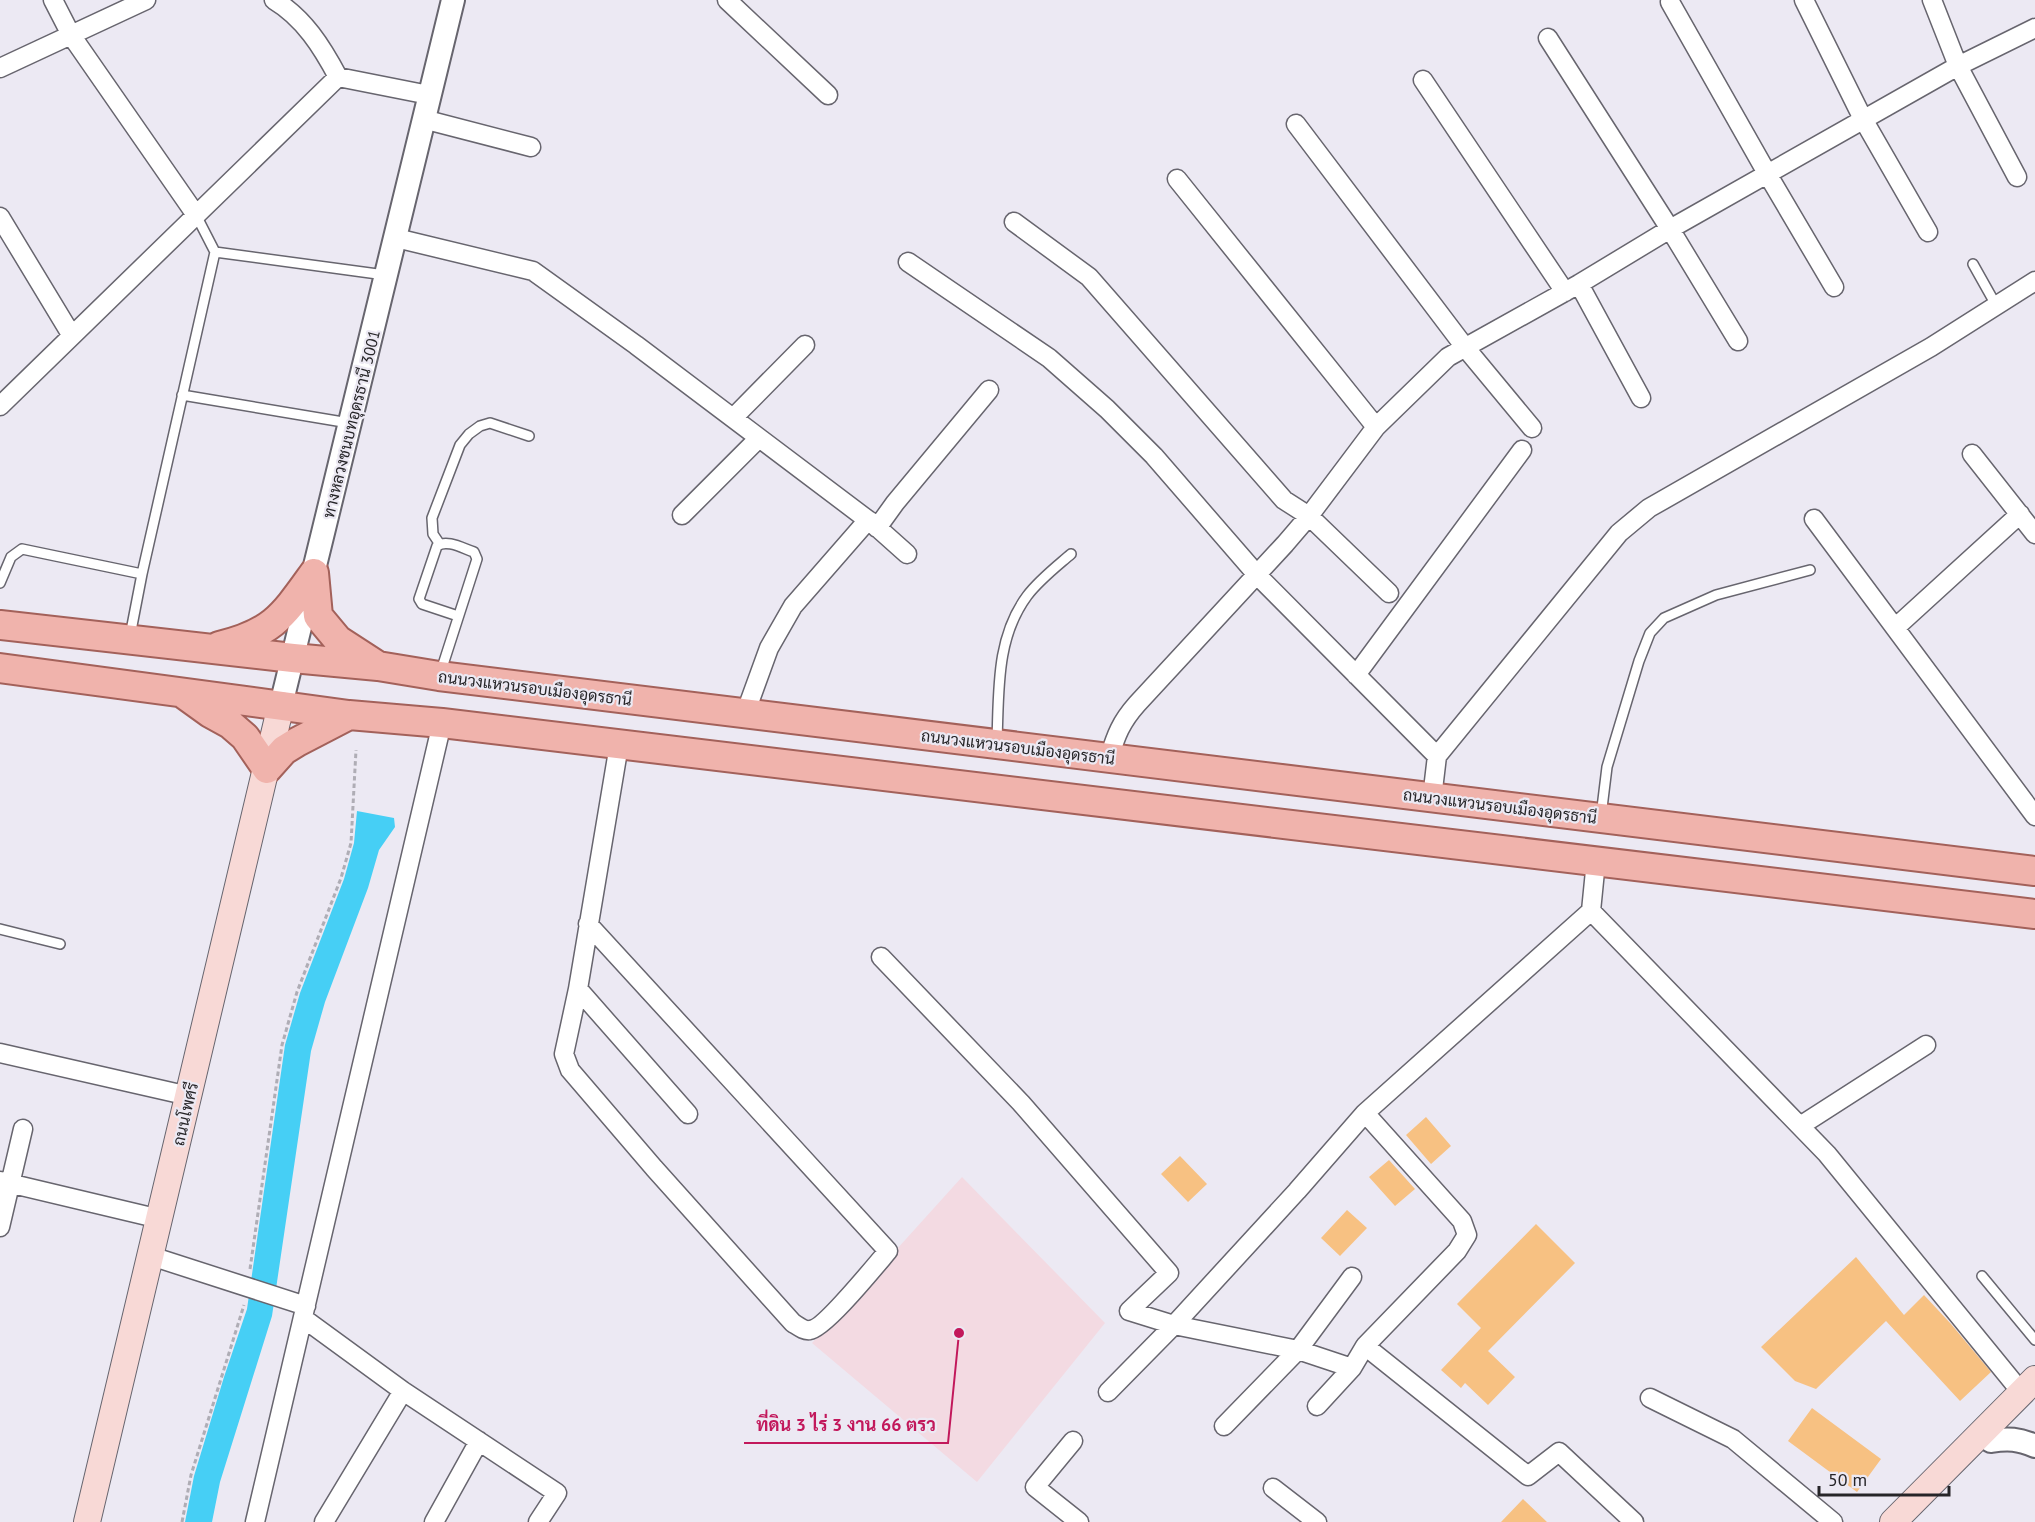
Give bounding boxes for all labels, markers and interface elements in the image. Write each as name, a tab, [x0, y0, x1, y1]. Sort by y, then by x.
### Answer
street label: ทางหลวงชนบทอุดรธานี 3001	[317, 327, 386, 521]
street label: ถนนวงแหวนรอบเมืองอุดรธานี	[437, 665, 633, 712]
street label: ถนนวงแหวนรอบเมืองอุดรธานี	[920, 724, 1116, 771]
street label: ถนนวงแหวนรอบเมืองอุดรธานี	[1402, 783, 1598, 830]
street label: ถนนโพศรี	[167, 1080, 202, 1148]
callout: ที่ดิน 3 ไร่ 3 งาน 66 ตรว	[744, 1407, 948, 1443]
text: ที่ดิน 3 ไร่ 3 งาน 66 ตรว	[756, 1409, 936, 1436]
scale bar	[1819, 1459, 1950, 1497]
text: 50 m	[1828, 1468, 1867, 1491]

